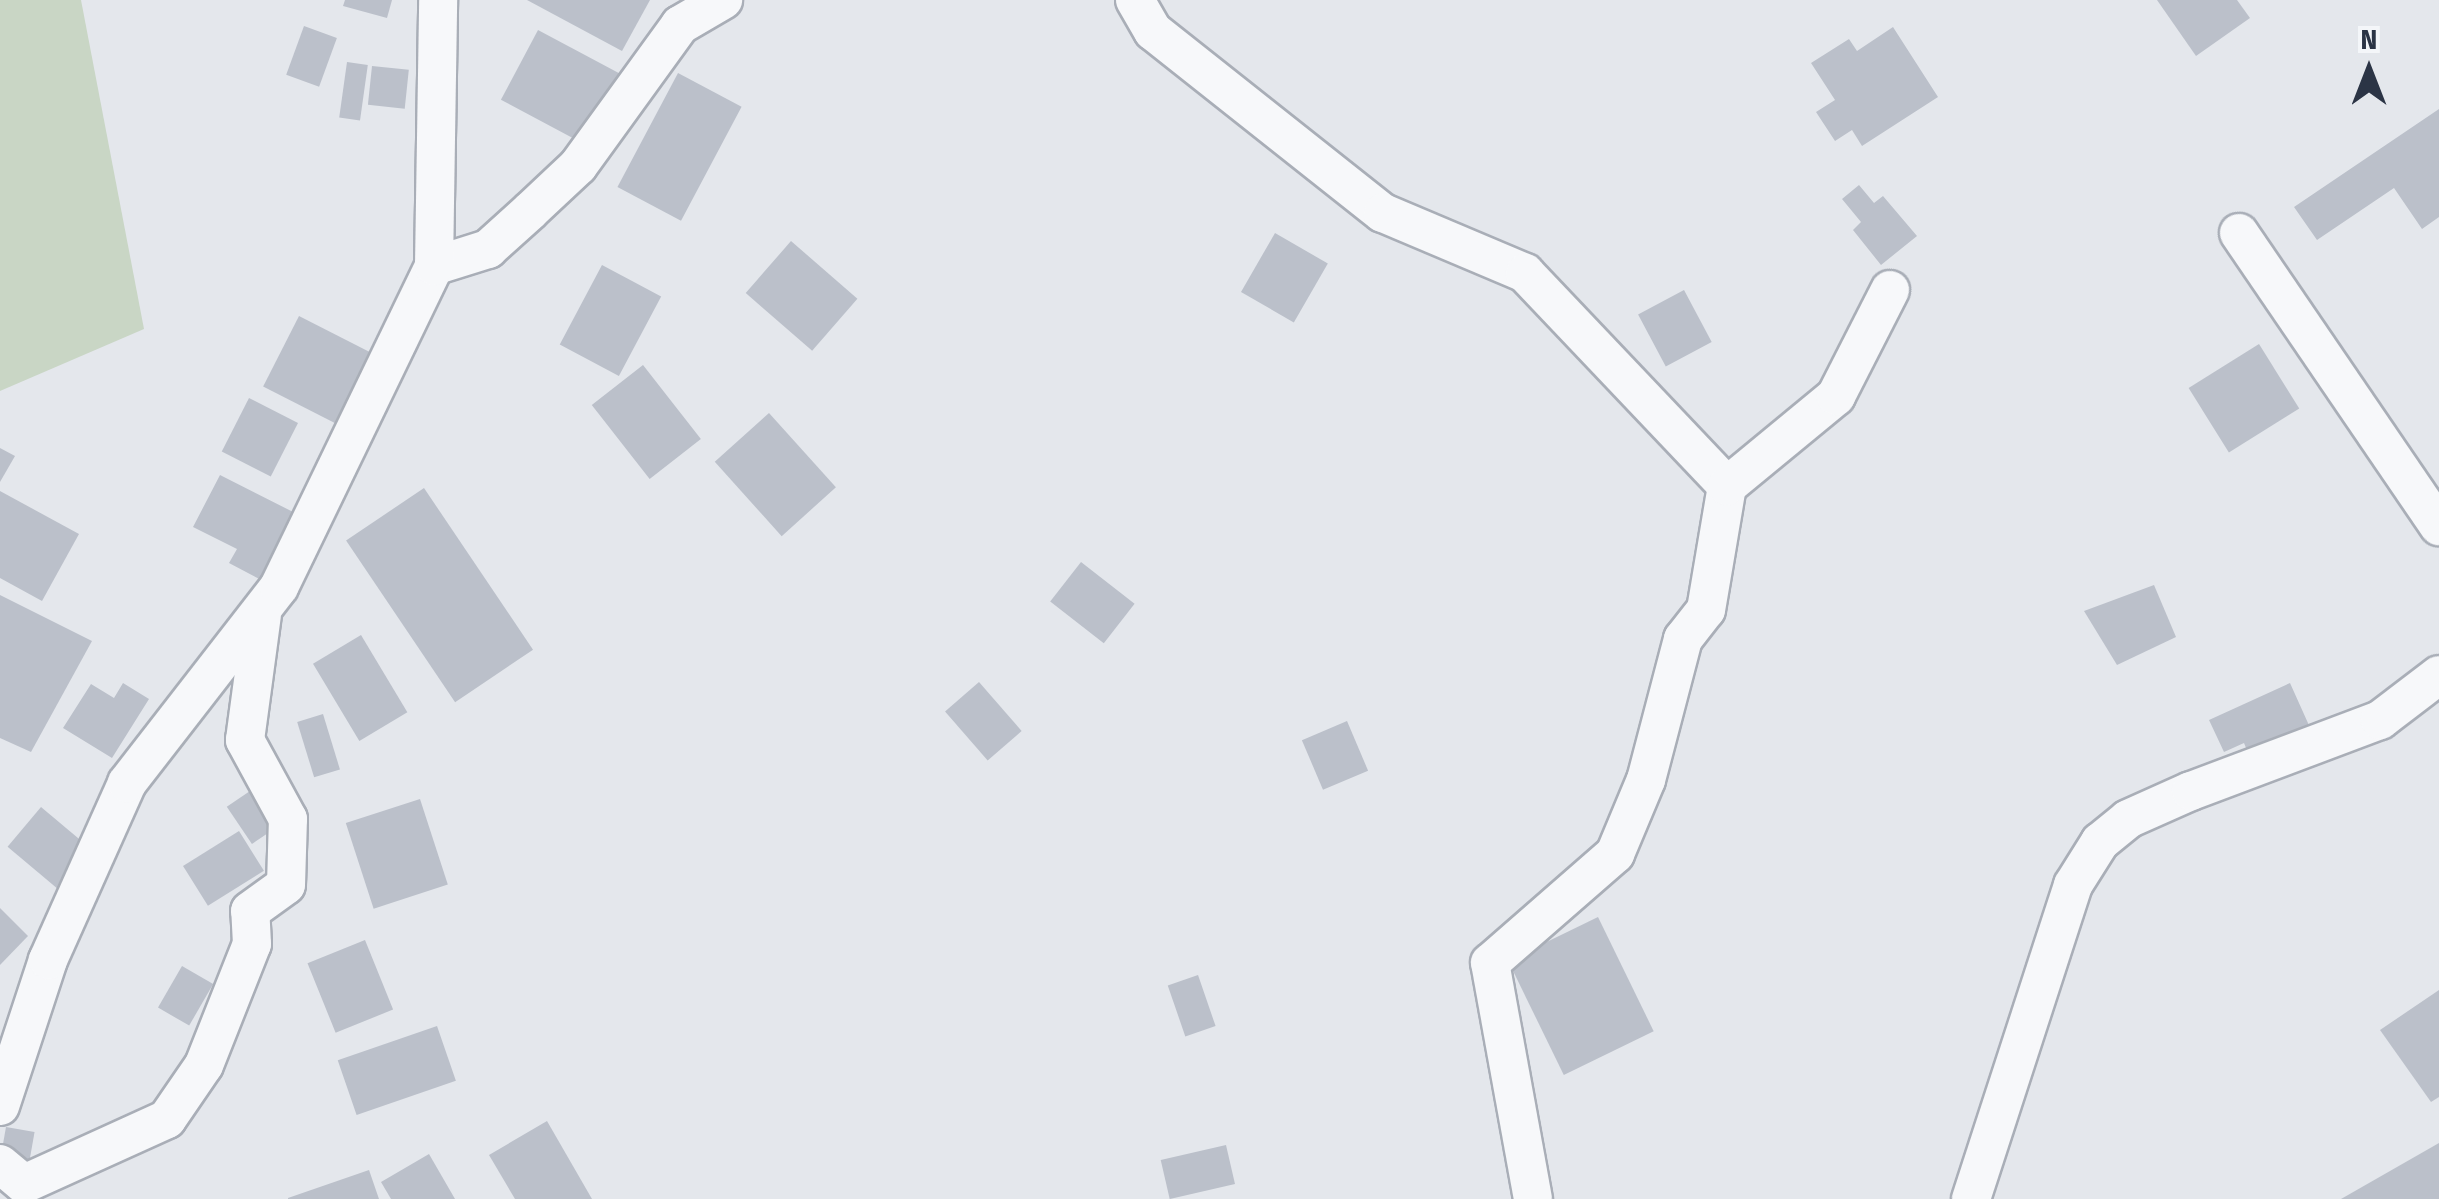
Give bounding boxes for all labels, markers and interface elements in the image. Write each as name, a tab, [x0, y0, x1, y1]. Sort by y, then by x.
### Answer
north arrow	[2319, 20, 2419, 120]
text: N	[2361, 23, 2377, 56]

